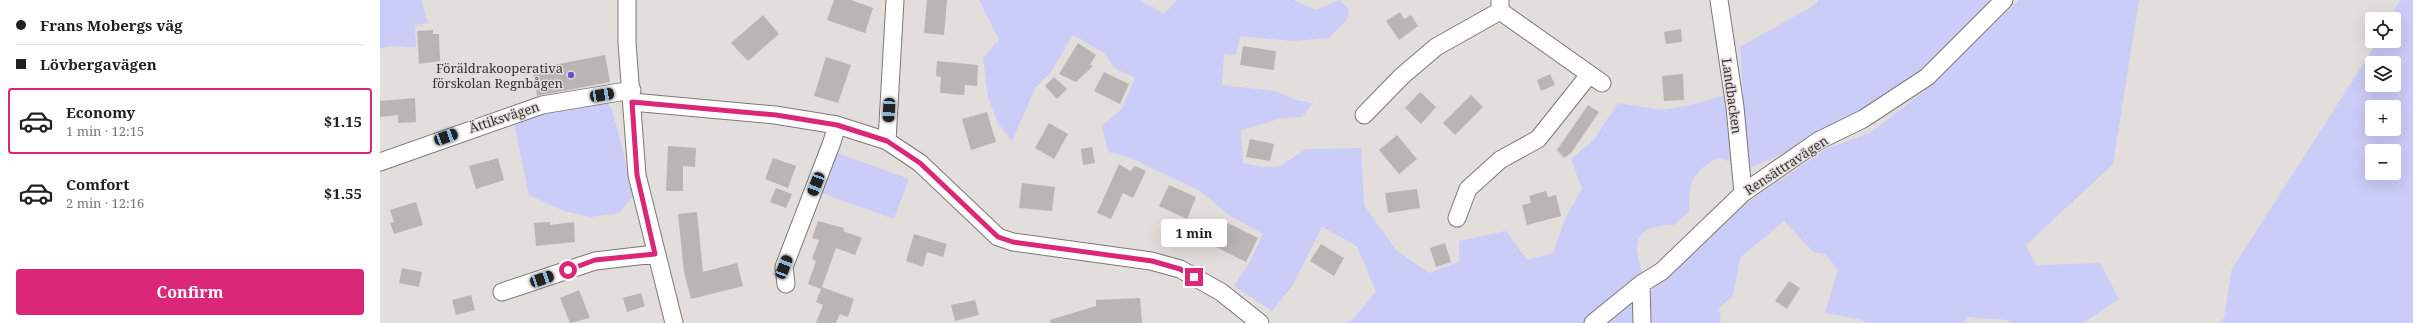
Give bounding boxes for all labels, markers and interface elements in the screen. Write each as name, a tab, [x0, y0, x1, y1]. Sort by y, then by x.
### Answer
map controls	[2365, 12, 2401, 180]
button: locate	[2365, 12, 2401, 48]
text: Frans Mobergs väg	[40, 15, 183, 35]
text: Lövbergavägen	[40, 54, 157, 74]
button: layers	[2365, 56, 2401, 92]
street label: Landbacken	[1718, 57, 1746, 136]
place label: Föräldrakooperativa förskolan Regnbågen	[432, 59, 564, 92]
marker: Föräldrakooperativa förskolan Regnbågen	[566, 70, 576, 80]
car	[589, 87, 615, 103]
street label: Ättiksvägen	[466, 97, 542, 137]
car	[882, 98, 896, 122]
button: +	[2365, 100, 2401, 136]
text: Economy	[66, 102, 135, 122]
icon: car	[18, 103, 54, 139]
text: $1.15	[324, 111, 362, 131]
text: 1 min · 12:15	[66, 122, 144, 140]
car	[433, 127, 459, 147]
street label: Rensättravägen	[1741, 131, 1832, 199]
button: −	[2365, 144, 2401, 180]
car	[806, 171, 826, 197]
text: Comfort	[66, 174, 129, 194]
icon: car	[18, 175, 54, 211]
text: $1.55	[324, 183, 362, 203]
text: 2 min · 12:16	[66, 194, 144, 212]
callout: 1 min	[1161, 219, 1227, 247]
text: 1 min	[1176, 224, 1212, 242]
car	[774, 254, 794, 280]
route start	[559, 261, 577, 279]
route end	[1185, 268, 1203, 286]
button: Confirm	[16, 269, 364, 315]
car	[529, 269, 555, 289]

